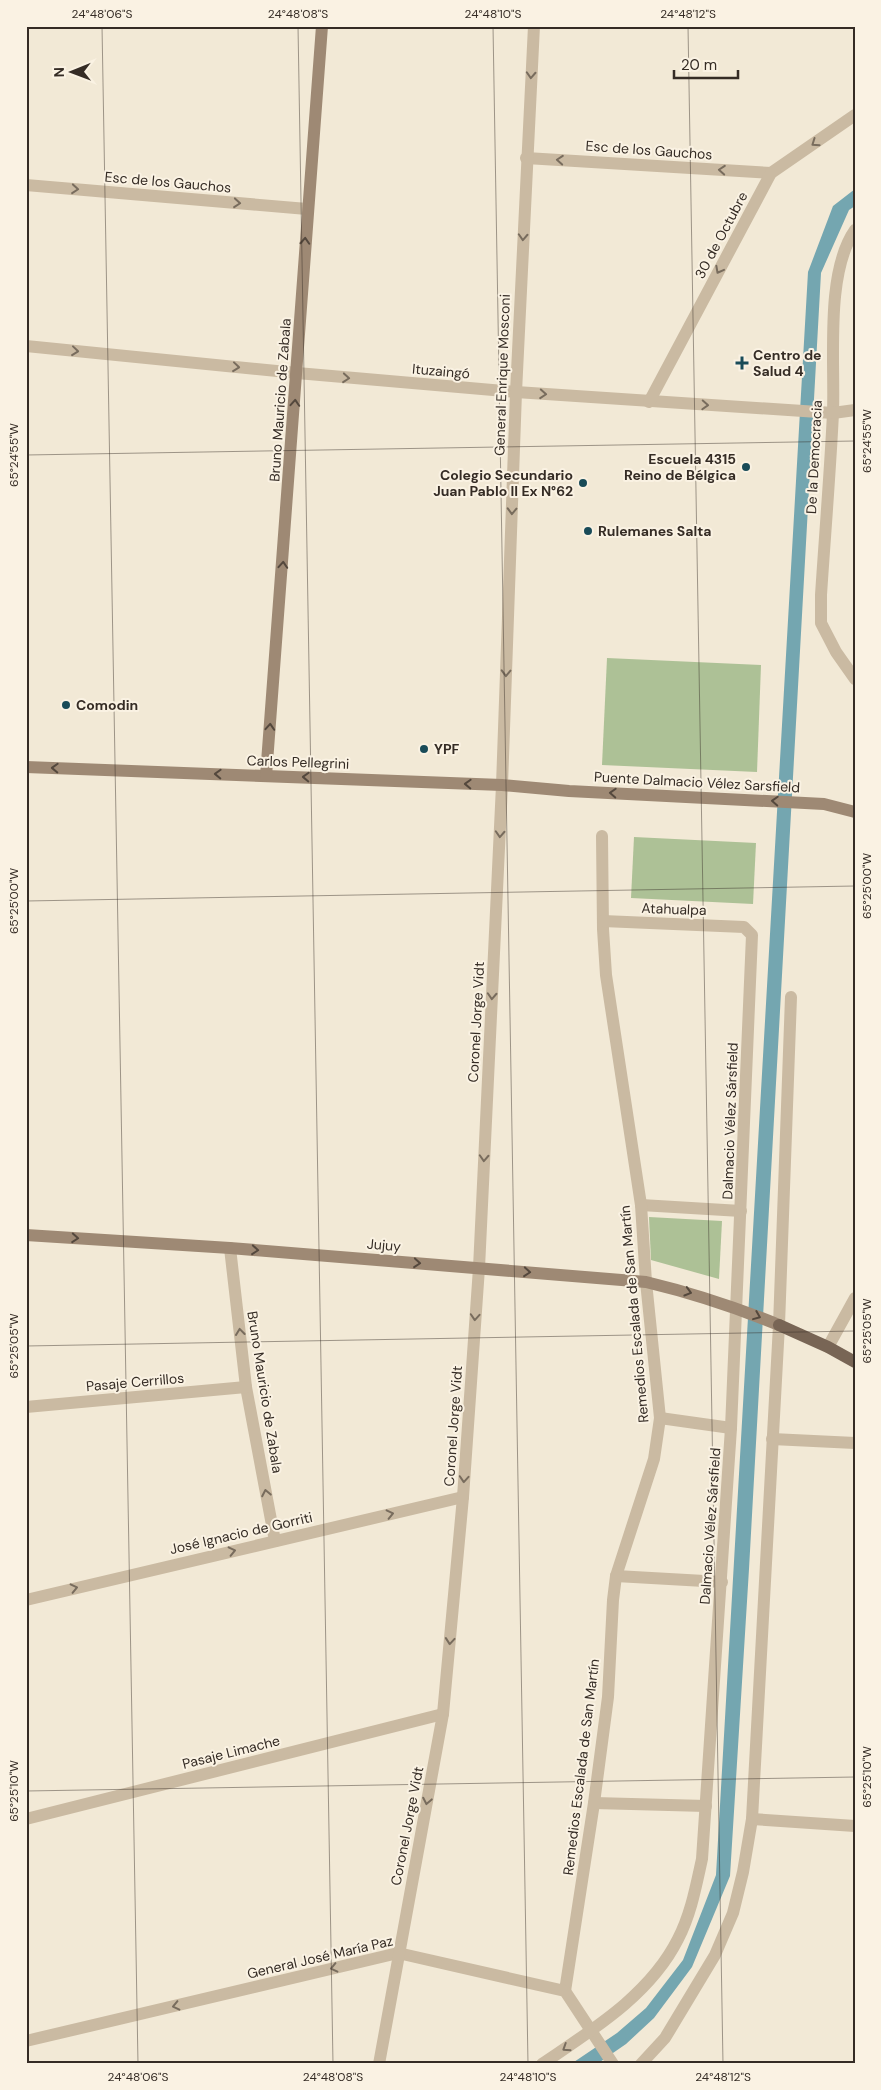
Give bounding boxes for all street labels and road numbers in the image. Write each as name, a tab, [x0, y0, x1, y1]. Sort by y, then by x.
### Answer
street label: Esc de los Gauchos	[585, 137, 713, 163]
street label: Esc de los Gauchos	[104, 168, 232, 196]
street label: 30 de Octubre	[691, 188, 751, 282]
street label: General Enrique Mosconi	[490, 294, 514, 456]
street label: Bruno Mauricio de Zabala	[265, 318, 295, 482]
street label: Ituzaingó	[411, 360, 471, 382]
street label: De la Democracia	[802, 400, 826, 514]
street label: Carlos Pellegrini	[246, 751, 350, 773]
street label: Puente Dalmacio Vélez Sarsfield	[594, 768, 800, 796]
street label: Atahualpa	[641, 899, 707, 919]
street label: Coronel Jorge Vidt	[464, 961, 488, 1083]
street label: Dalmacio Vélez Sársfield	[718, 1042, 742, 1200]
street label: Remedios Escalada de San Martín	[616, 1205, 652, 1423]
street label: Jujuy	[366, 1235, 402, 1255]
street label: Bruno Mauricio de Zabala	[243, 1310, 287, 1474]
street label: Coronel Jorge Vidt	[440, 1365, 466, 1487]
street label: Pasaje Cerrillos	[85, 1369, 185, 1395]
street label: Dalmacio Vélez Sársfield	[696, 1447, 724, 1605]
street label: José Ignacio de Gorriti	[168, 1508, 314, 1558]
street label: Remedios Escalada de San Martín	[559, 1658, 603, 1876]
street label: Pasaje Limache	[180, 1731, 282, 1773]
street label: Coronel Jorge Vidt	[387, 1765, 427, 1887]
street label: General José María Paz	[245, 1931, 395, 1983]

